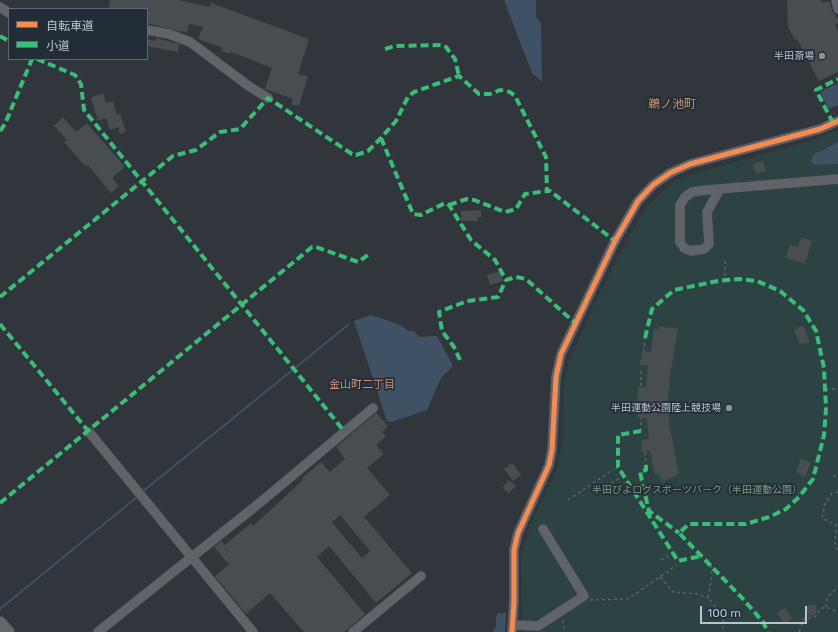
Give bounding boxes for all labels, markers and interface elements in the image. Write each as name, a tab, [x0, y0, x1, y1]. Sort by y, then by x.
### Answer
legend	[8, 8, 148, 60]
text: 自転車道	[46, 19, 94, 33]
text: 小道	[46, 39, 70, 53]
place label: 半田斎場	[774, 50, 814, 62]
marker: 半田斎場	[817, 51, 827, 61]
district label: 鵜ノ池町	[648, 98, 696, 112]
district label: 金山町二丁目	[329, 378, 395, 392]
place label: 半田運動公園陸上競技場	[611, 402, 721, 414]
marker: 半田運動公園陸上競技場	[724, 403, 734, 413]
park label: 半田ぴよログスポーツパーク（半田運動公園）	[592, 484, 802, 496]
scale bar	[702, 598, 809, 624]
text: 100 m	[707, 606, 741, 620]

